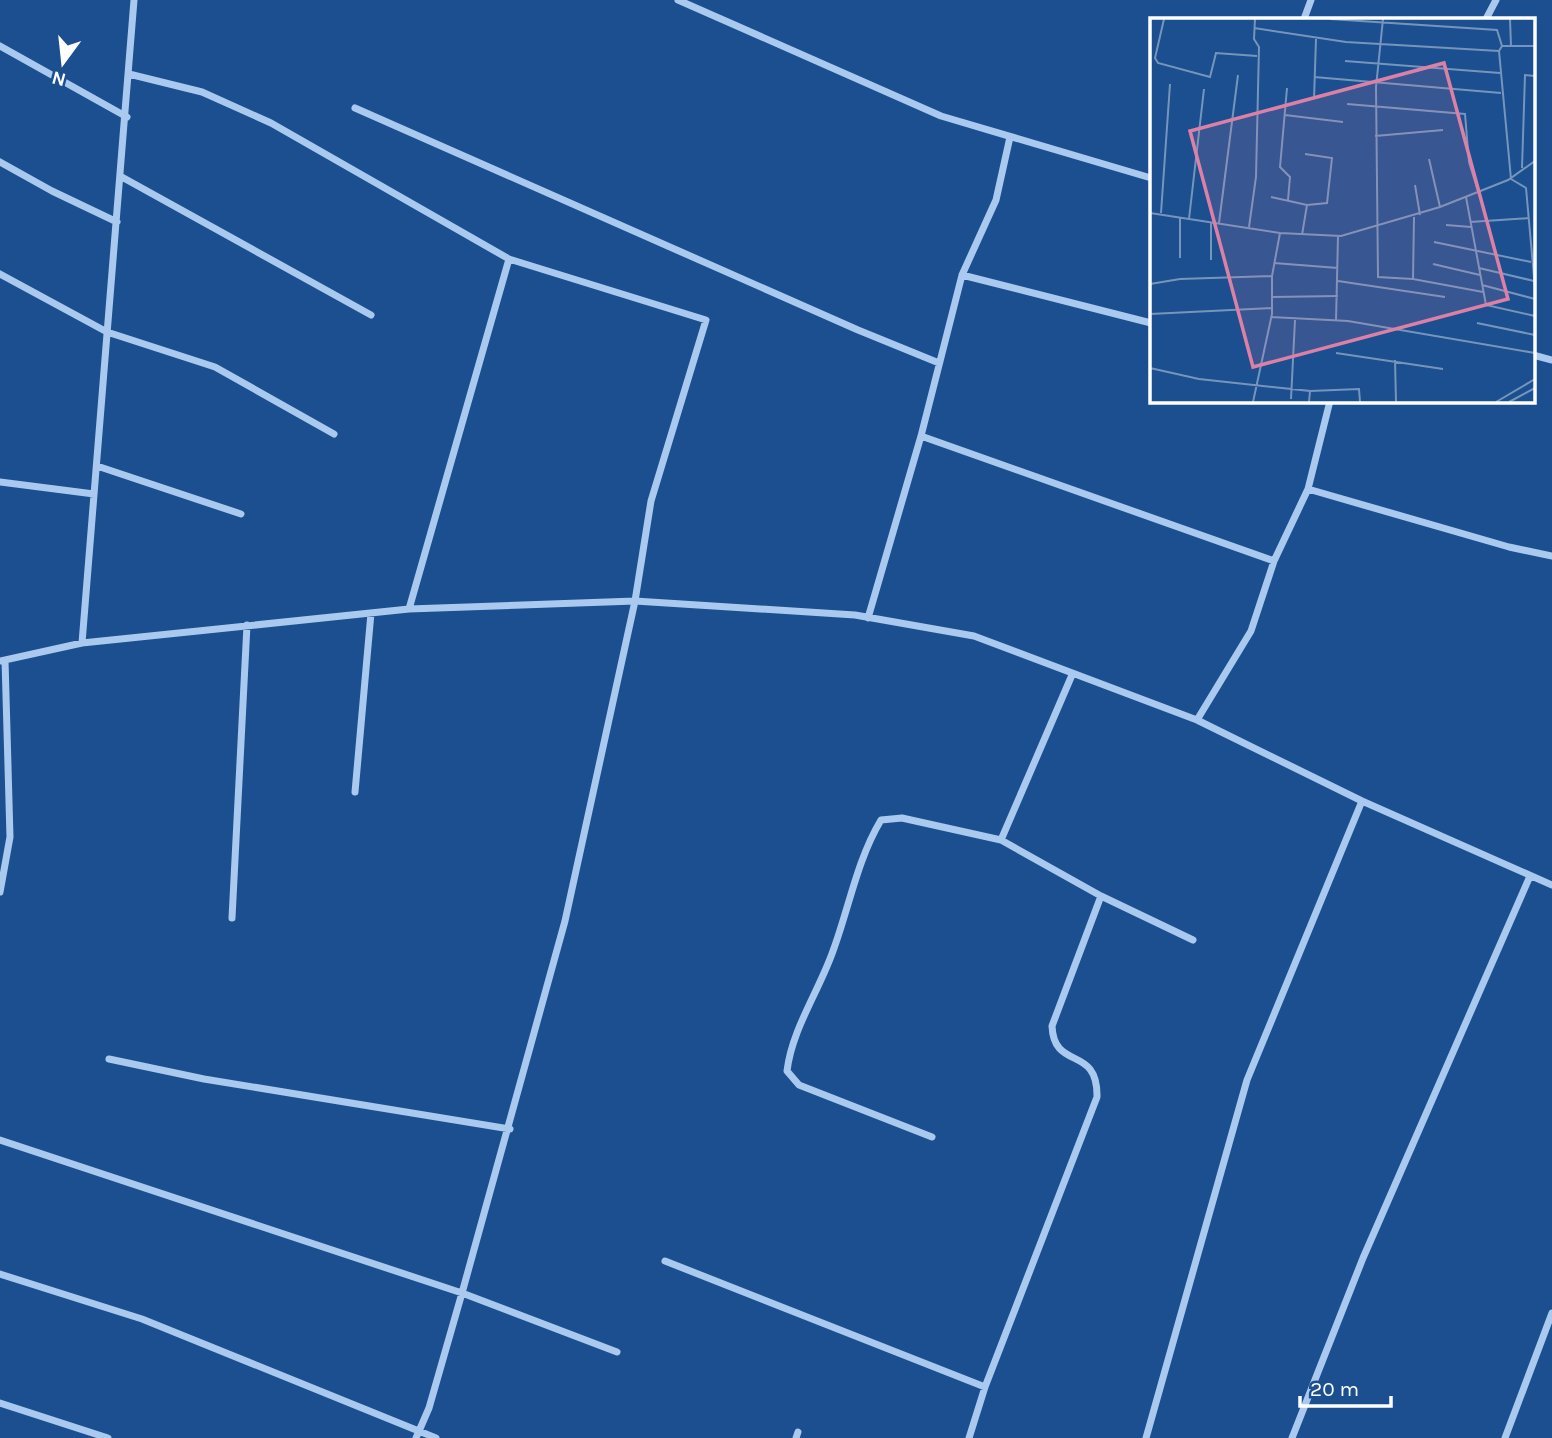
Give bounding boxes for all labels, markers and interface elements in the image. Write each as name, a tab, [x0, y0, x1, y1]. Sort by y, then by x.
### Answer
inset map	[1150, 18, 1534, 402]
north arrow	[28, 28, 98, 98]
text: N	[49, 66, 68, 91]
scale bar	[1300, 1364, 1391, 1408]
text: 20 m	[1310, 1377, 1359, 1401]

